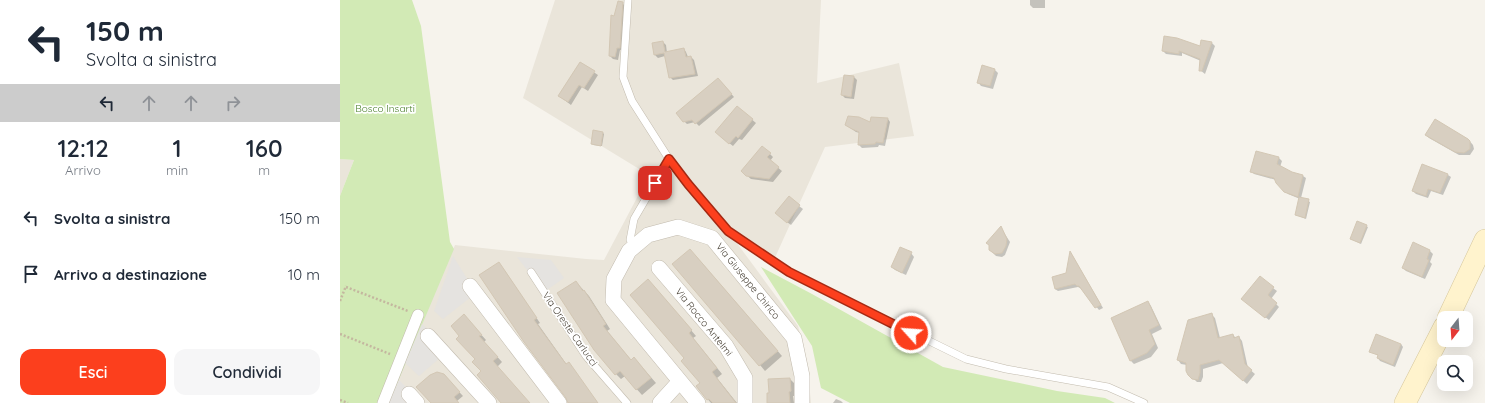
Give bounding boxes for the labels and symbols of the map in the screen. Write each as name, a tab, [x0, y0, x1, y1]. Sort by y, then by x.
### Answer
park label: Bosco Insarti	[355, 102, 415, 115]
pin	[638, 166, 672, 200]
street label: Via Giuseppe Chirico	[713, 240, 783, 322]
street label: Via Rocco Antelmi	[672, 285, 736, 359]
street label: Via Oreste Carlucci	[539, 289, 601, 369]
north arrow	[1437, 311, 1473, 347]
position arrow	[890, 312, 932, 354]

